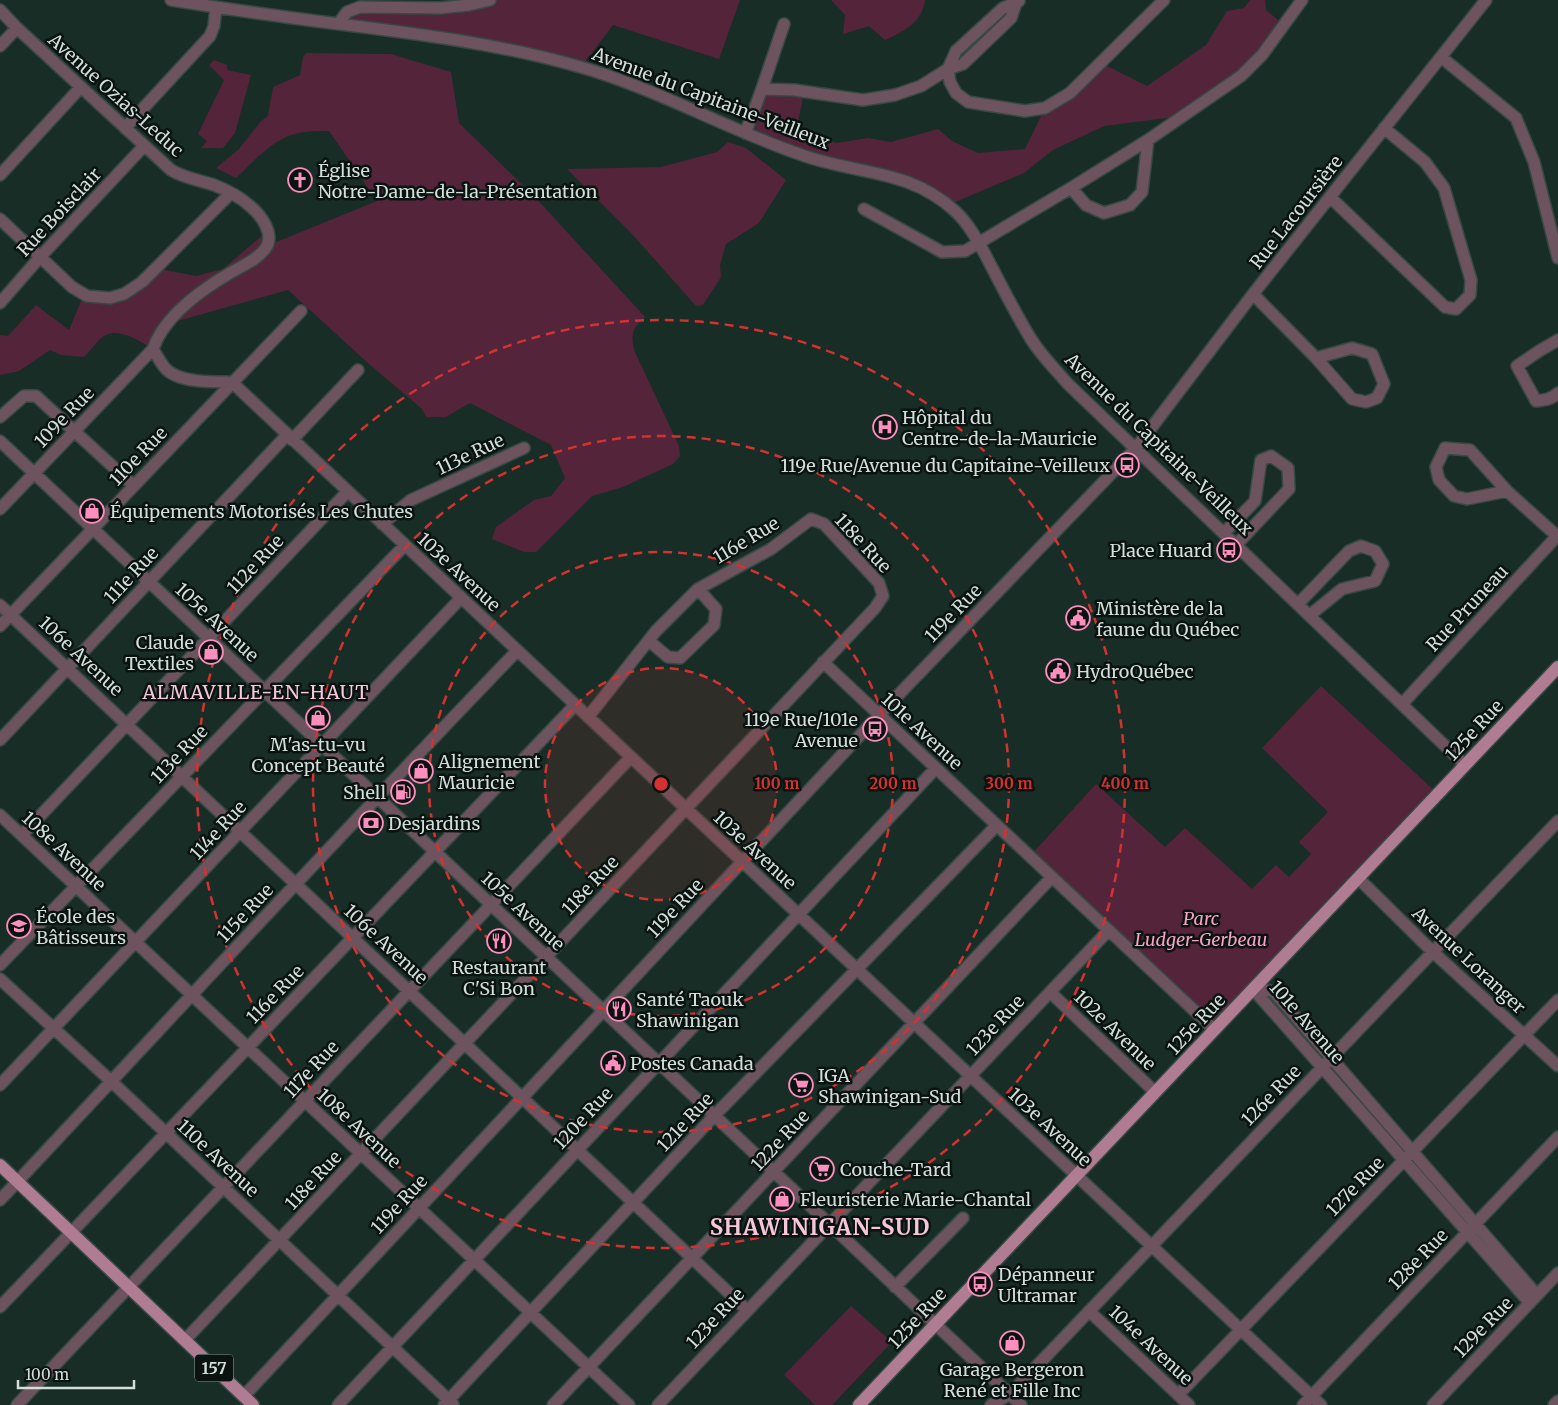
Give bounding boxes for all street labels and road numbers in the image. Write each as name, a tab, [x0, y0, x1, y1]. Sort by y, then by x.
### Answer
street label: Avenue Ozias-Leduc	[43, 28, 188, 162]
street label: Avenue du Capitaine-Veilleux	[588, 42, 833, 154]
street label: Rue Lacoursière	[1244, 151, 1348, 273]
street label: Rue Boisclair	[12, 163, 106, 261]
street label: Avenue du Capitaine-Veilleux	[1060, 347, 1258, 540]
street label: 109e Rue	[29, 382, 99, 452]
street label: 110e Rue	[104, 422, 172, 490]
street label: 113e Rue	[432, 428, 508, 480]
street label: 118e Rue	[830, 509, 896, 577]
street label: 116e Rue	[709, 511, 783, 569]
street label: 103e Avenue	[413, 528, 505, 616]
street label: 112e Rue	[222, 530, 288, 598]
street label: 111e Rue	[99, 542, 163, 608]
street label: Rue Pruneau	[1421, 560, 1513, 656]
street label: 105e Avenue	[170, 577, 264, 667]
street label: 119e Rue	[920, 579, 986, 647]
street label: 106e Avenue	[34, 611, 128, 701]
street label: 101e Avenue	[877, 688, 967, 774]
street label: 125e Rue	[1440, 695, 1508, 765]
street label: 113e Rue	[146, 720, 212, 788]
street label: 114e Rue	[185, 796, 251, 864]
street label: 108e Avenue	[17, 806, 111, 896]
street label: 103e Avenue	[709, 806, 801, 894]
street label: 118e Rue	[557, 851, 623, 919]
street label: 105e Avenue	[476, 866, 570, 956]
street label: 119e Rue	[642, 874, 708, 942]
street label: 115e Rue	[212, 879, 278, 947]
street label: 106e Avenue	[339, 899, 433, 989]
street label: Avenue Loranger	[1407, 901, 1530, 1018]
street label: 116e Rue	[241, 960, 309, 1028]
street label: 101e Avenue	[1265, 976, 1349, 1068]
street label: 102e Avenue	[1069, 985, 1161, 1075]
street label: 125e Rue	[1162, 989, 1230, 1059]
street label: 123e Rue	[961, 990, 1029, 1060]
street label: 117e Rue	[278, 1035, 344, 1103]
street label: 126e Rue	[1236, 1060, 1306, 1130]
street label: 120e Rue	[548, 1082, 618, 1154]
street label: 108e Avenue	[312, 1083, 406, 1173]
street label: 103e Avenue	[1004, 1083, 1096, 1171]
street label: 121e Rue	[652, 1088, 718, 1156]
street label: 122e Rue	[746, 1105, 814, 1175]
street label: 110e Avenue	[172, 1114, 264, 1202]
street label: 118e Rue	[280, 1146, 346, 1214]
street label: 127e Rue	[1321, 1151, 1389, 1221]
street label: 119e Rue	[366, 1170, 432, 1238]
street label: 128e Rue	[1383, 1224, 1453, 1294]
street label: 123e Rue	[681, 1283, 749, 1353]
street label: 125e Rue	[883, 1283, 951, 1353]
street label: 129e Rue	[1448, 1292, 1518, 1362]
street label: 104e Avenue	[1104, 1300, 1198, 1390]
road number: 157	[195, 1355, 233, 1382]

